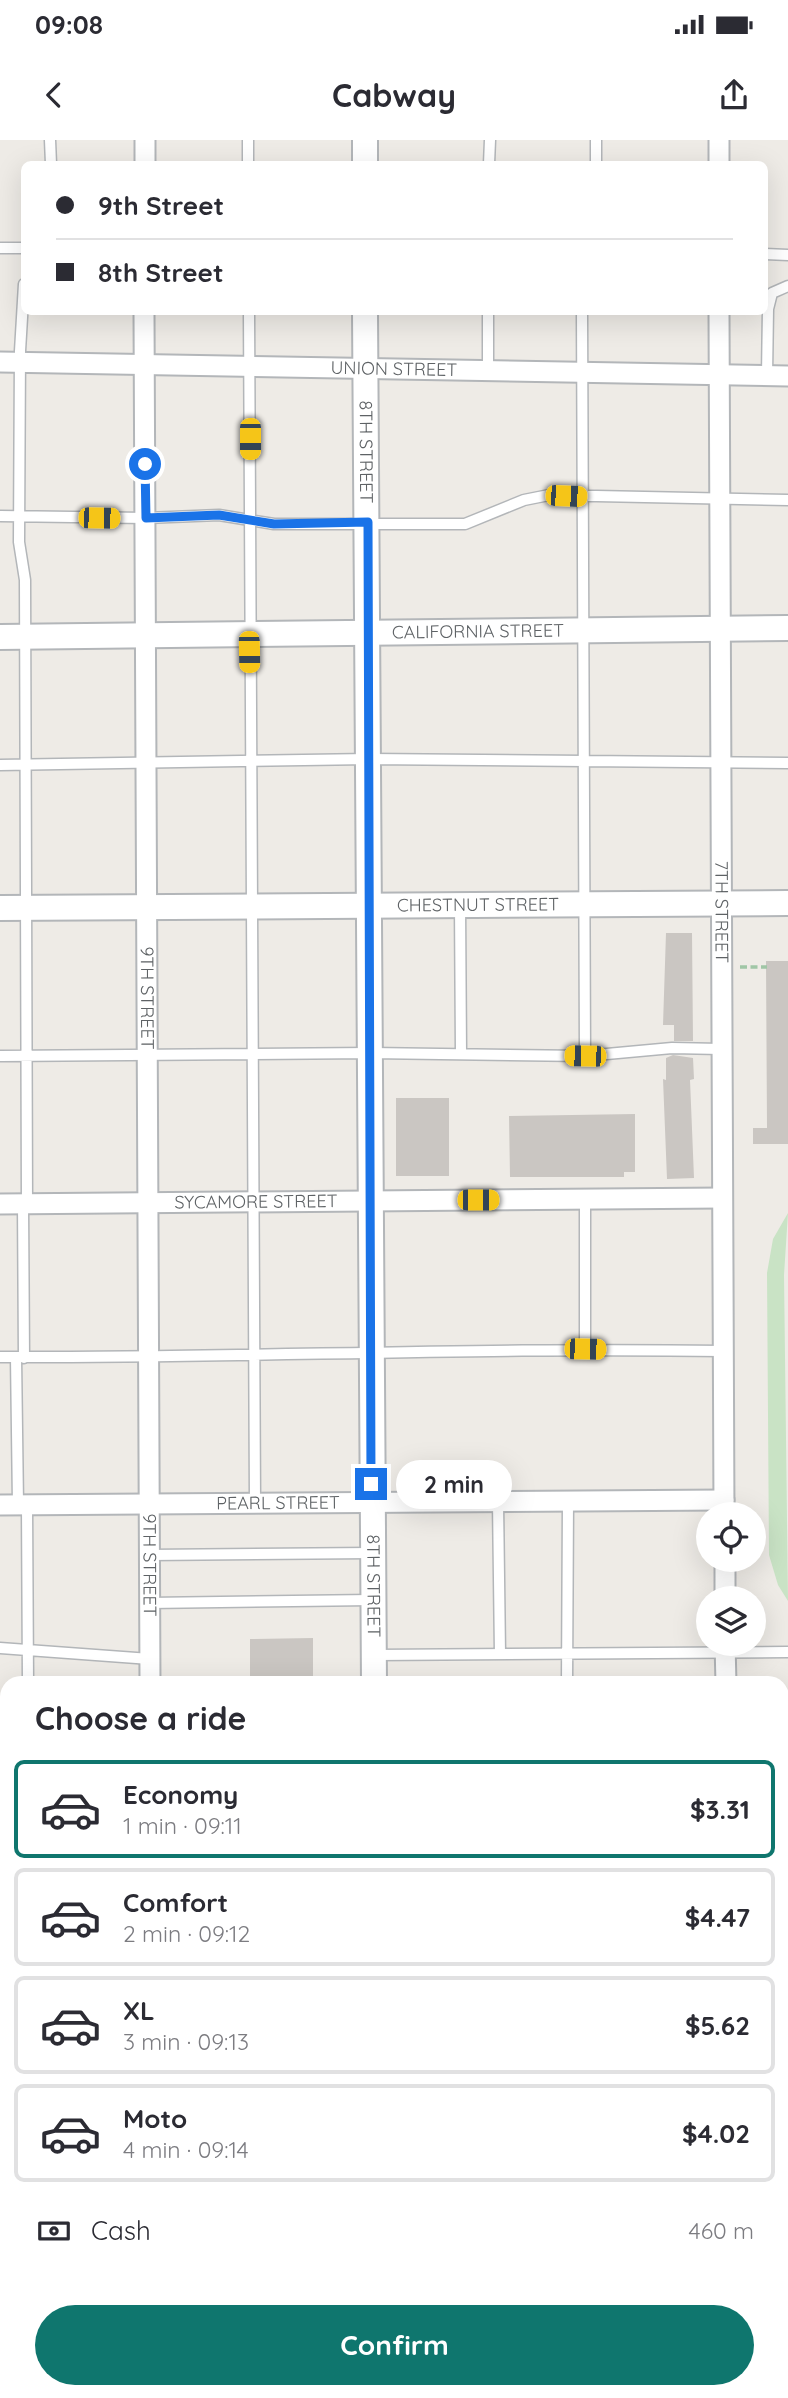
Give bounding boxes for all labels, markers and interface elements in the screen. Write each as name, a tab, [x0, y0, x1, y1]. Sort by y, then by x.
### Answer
text: 09:08	[35, 8, 103, 41]
text: Cabway	[332, 75, 456, 115]
icon: back	[35, 76, 73, 114]
icon: share	[715, 76, 753, 114]
text: 9th Street	[98, 189, 224, 222]
text: 8th Street	[98, 256, 224, 289]
street label: UNION STREET	[330, 356, 458, 381]
street label: 8TH STREET	[355, 400, 378, 504]
car	[240, 418, 261, 460]
route start	[129, 448, 161, 480]
car	[545, 485, 588, 507]
car	[78, 507, 121, 529]
street label: CALIFORNIA STREET	[392, 619, 564, 644]
car	[239, 631, 260, 673]
street label: 7TH STREET	[710, 861, 734, 963]
street label: CHESTNUT STREET	[397, 892, 559, 916]
street label: 9TH STREET	[136, 946, 159, 1050]
car	[564, 1045, 607, 1067]
street label: SYCAMORE STREET	[174, 1189, 338, 1214]
car	[458, 1190, 500, 1211]
car	[564, 1338, 607, 1360]
callout: 2 min	[396, 1460, 511, 1508]
route end	[355, 1468, 387, 1500]
text: 2 min	[424, 1470, 484, 1499]
street label: PEARL STREET	[216, 1491, 340, 1515]
map controls	[696, 1502, 766, 1656]
button: locate	[696, 1502, 766, 1572]
street label: 9TH STREET	[138, 1513, 162, 1617]
street label: 8TH STREET	[362, 1534, 386, 1638]
button: layers	[696, 1586, 766, 1656]
text: Choose a ride	[35, 1698, 247, 1738]
icon: car	[39, 1778, 102, 1841]
text: Economy	[123, 1778, 238, 1811]
text: $3.31	[690, 1793, 750, 1826]
text: 1 min · 09:11	[123, 1811, 242, 1840]
icon: car	[39, 1886, 102, 1949]
text: Comfort	[123, 1886, 228, 1919]
text: $4.47	[685, 1901, 750, 1934]
text: 2 min · 09:12	[123, 1919, 250, 1948]
icon: car	[39, 1994, 102, 2057]
text: XL	[123, 1994, 155, 2027]
text: $5.62	[685, 2009, 750, 2042]
text: 3 min · 09:13	[123, 2027, 249, 2056]
icon: car	[39, 2102, 102, 2165]
text: Moto	[123, 2102, 187, 2135]
text: $4.02	[682, 2117, 750, 2150]
text: 4 min · 09:14	[123, 2135, 249, 2164]
icon: cash	[35, 2212, 73, 2250]
text: Cash	[91, 2214, 151, 2247]
text: 460 m	[689, 2216, 754, 2245]
button: Confirm	[35, 2305, 754, 2385]

